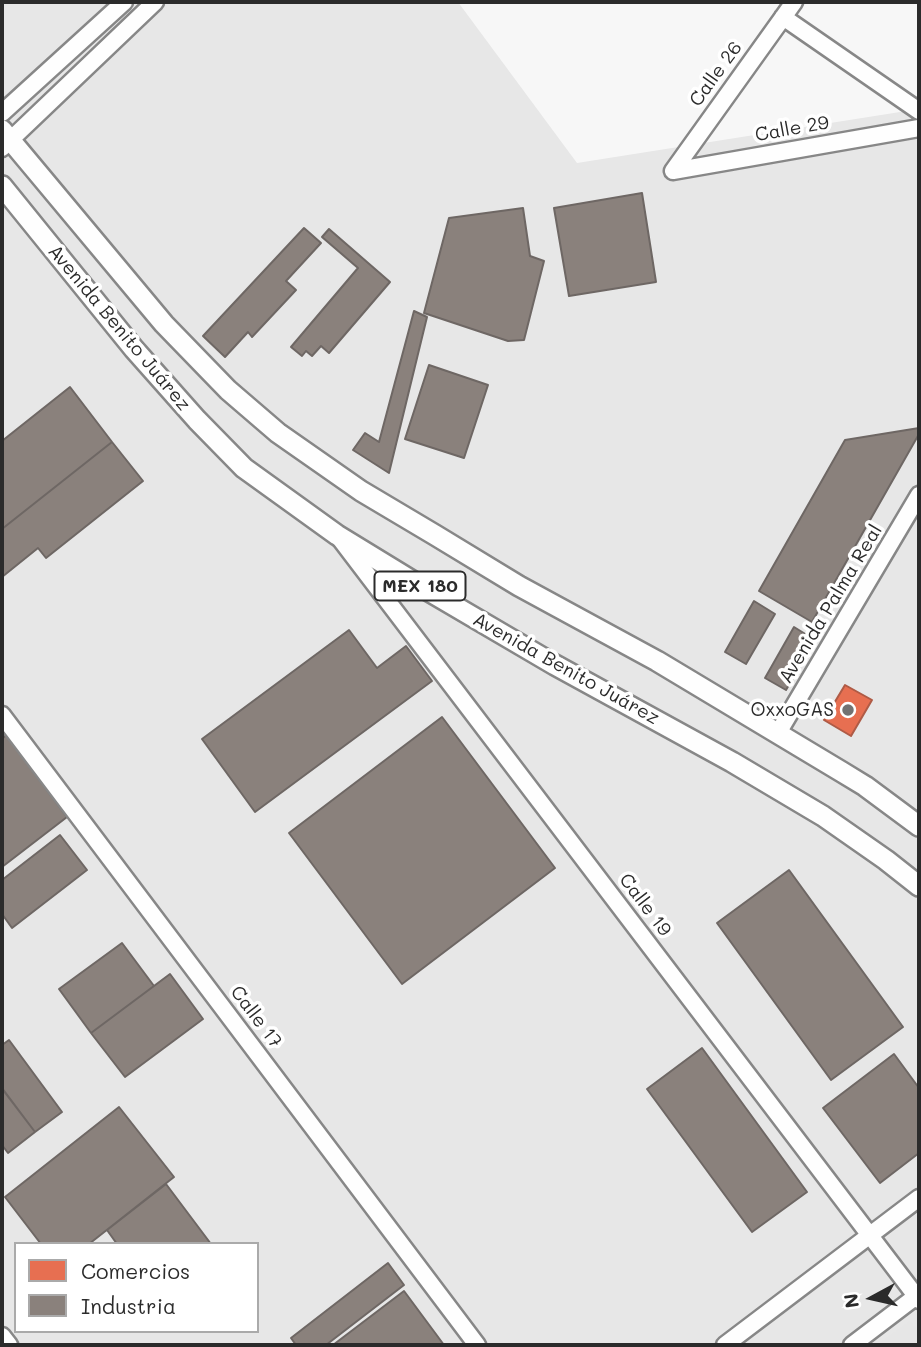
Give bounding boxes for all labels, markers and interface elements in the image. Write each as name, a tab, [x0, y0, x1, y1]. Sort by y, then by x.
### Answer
street label: Calle 26	[685, 37, 747, 111]
street label: Calle 29	[753, 111, 831, 147]
street label: Avenida Benito Juárez	[43, 240, 195, 416]
street label: Avenida Palma Real	[775, 520, 887, 688]
road number: MEX 180	[374, 572, 466, 600]
street label: Avenida Benito Juárez	[469, 608, 663, 730]
place label: OxxoGAS	[750, 699, 834, 721]
marker: OxxoGAS	[840, 702, 856, 718]
street label: Calle 19	[614, 869, 676, 941]
street label: Calle 17	[225, 981, 287, 1053]
legend	[14, 1242, 259, 1333]
text: Comercios	[81, 1257, 190, 1284]
north arrow	[837, 1263, 907, 1333]
text: Industria	[81, 1292, 176, 1319]
text: N	[837, 1292, 864, 1310]

